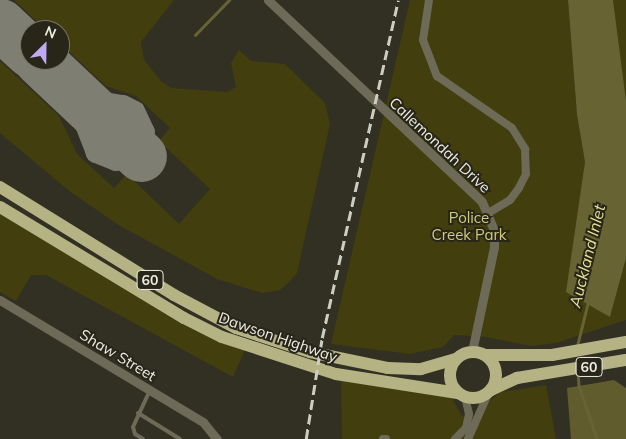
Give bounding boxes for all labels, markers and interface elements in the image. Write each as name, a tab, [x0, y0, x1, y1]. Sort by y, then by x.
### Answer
north arrow	[20, 20, 70, 70]
text: N	[42, 22, 59, 42]
street label: Callemondah Drive	[386, 93, 494, 197]
water label: Auckland Inlet	[565, 203, 609, 309]
park label: Police Creek Park	[431, 208, 507, 243]
road number: 60	[136, 268, 164, 292]
street label: Dawson Highway	[216, 308, 340, 366]
street label: Shaw Street	[77, 325, 159, 385]
road number: 60	[575, 356, 603, 378]

